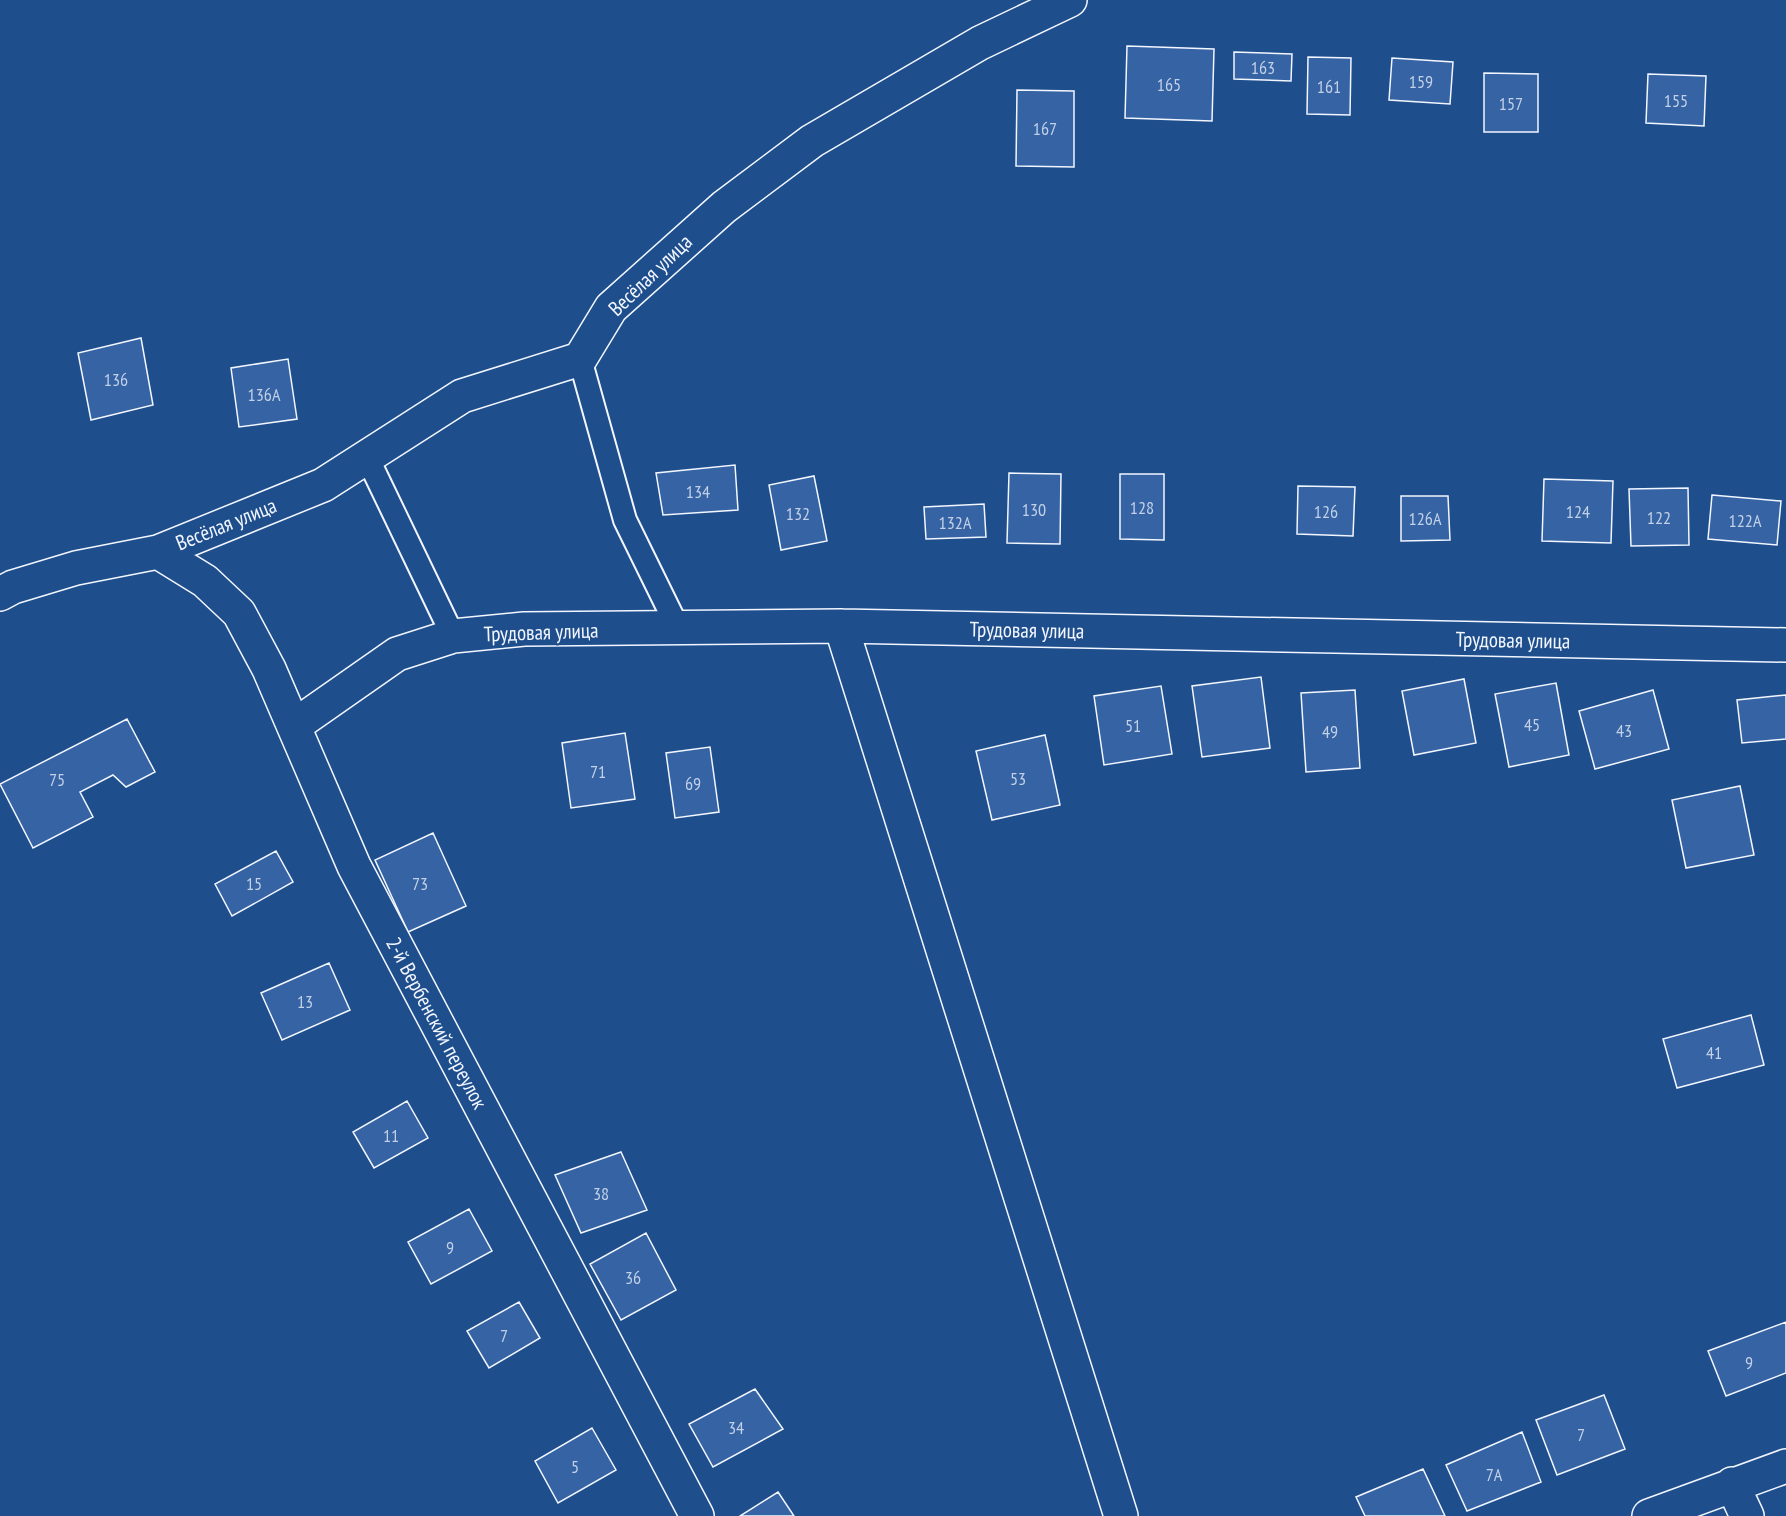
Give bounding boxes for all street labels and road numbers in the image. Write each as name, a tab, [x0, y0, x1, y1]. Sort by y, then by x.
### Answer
street label: Весёлая улица	[602, 228, 698, 322]
street label: Весёлая улица	[172, 492, 280, 556]
street label: Трудовая улица	[969, 616, 1085, 644]
street label: Трудовая улица	[483, 617, 599, 647]
street label: Трудовая улица	[1455, 626, 1571, 654]
street label: 2-й Вербенский переулок	[380, 932, 494, 1114]

